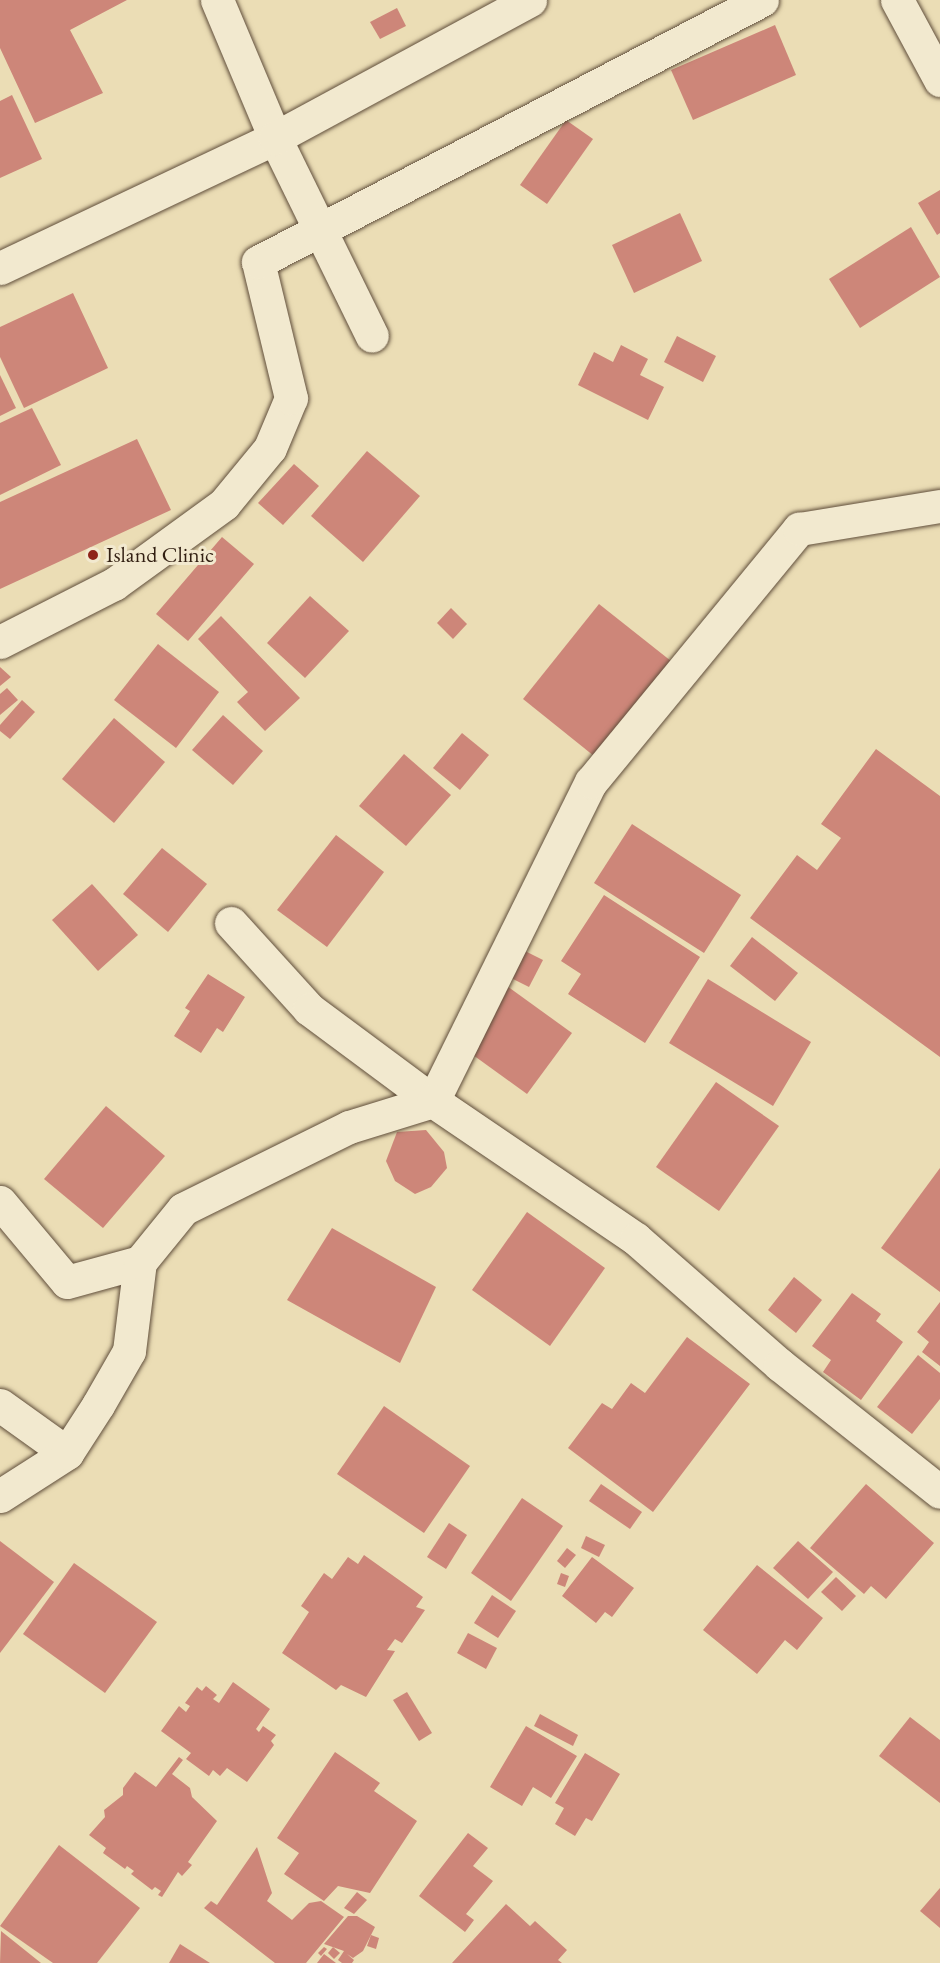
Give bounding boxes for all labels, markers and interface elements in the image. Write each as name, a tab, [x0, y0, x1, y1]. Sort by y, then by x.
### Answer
place label: Island Clinic	[106, 542, 214, 568]
marker: Island Clinic	[84, 546, 102, 564]

